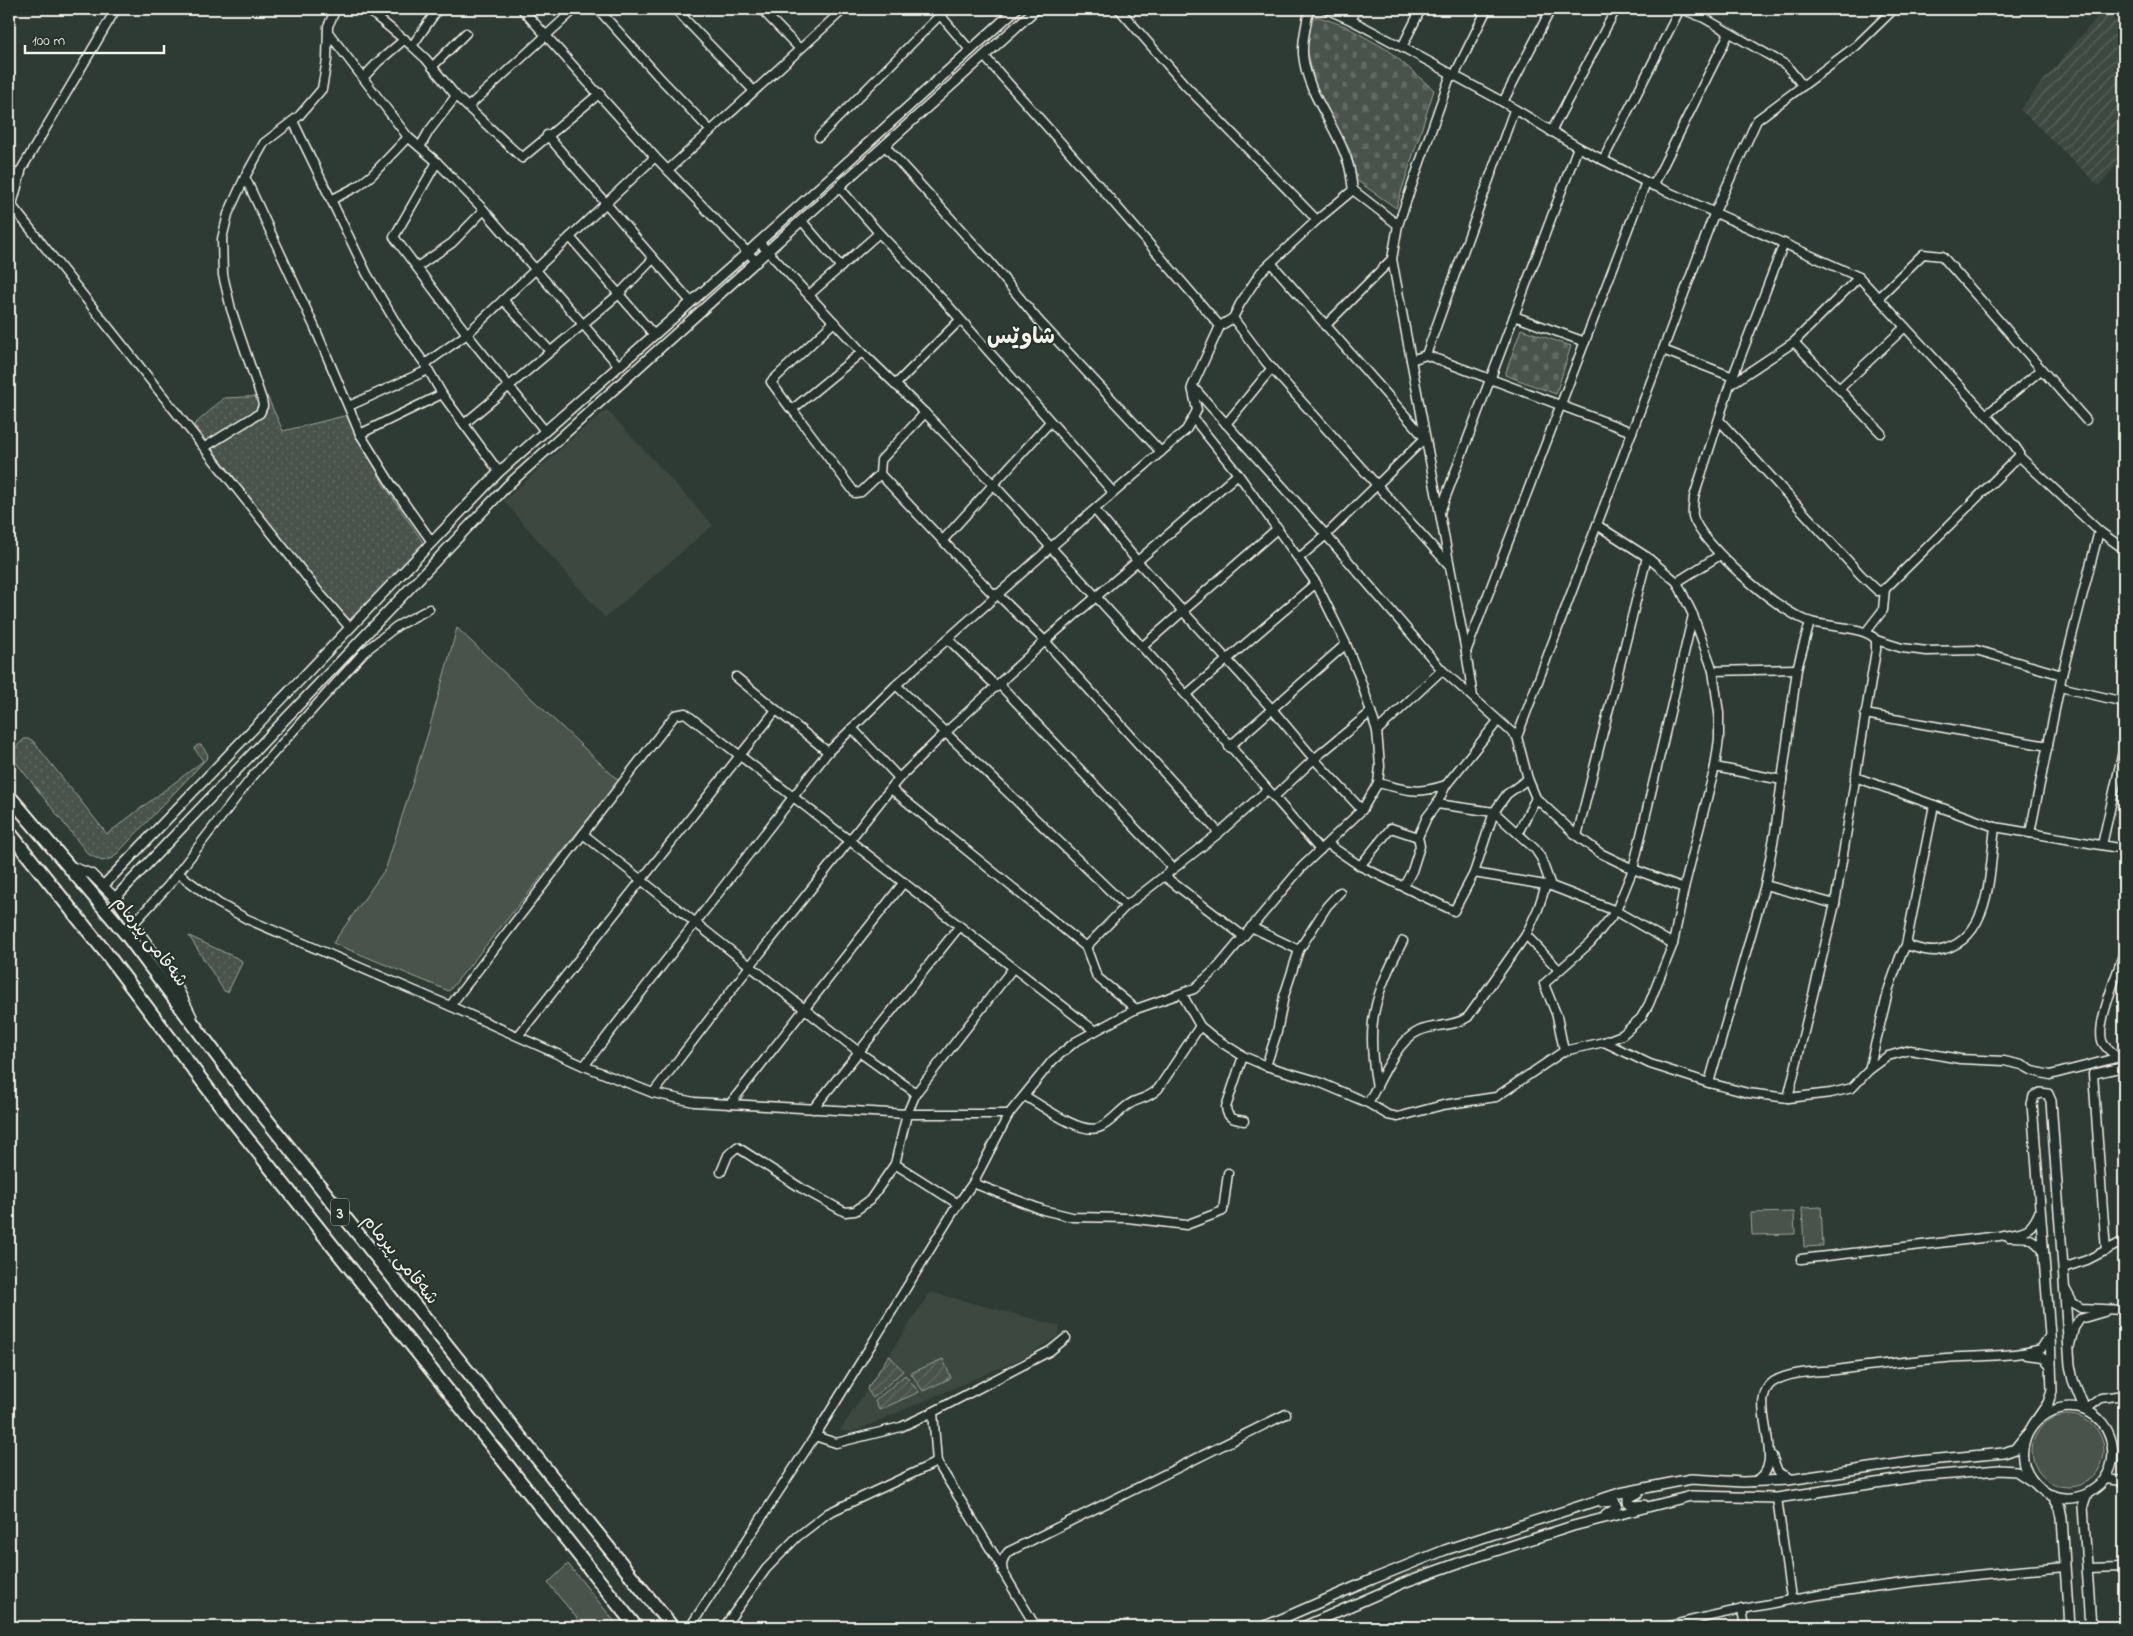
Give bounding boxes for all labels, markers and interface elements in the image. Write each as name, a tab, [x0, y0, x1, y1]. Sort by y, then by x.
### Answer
scale bar	[25, 22, 164, 54]
text: 100 m	[32, 30, 65, 52]
district label: شاوێس	[987, 322, 1055, 354]
street label: شەقامی پیرمام	[106, 891, 193, 993]
road number: 3	[331, 1198, 349, 1226]
street label: شەقامی پیرمام	[355, 1210, 444, 1311]

